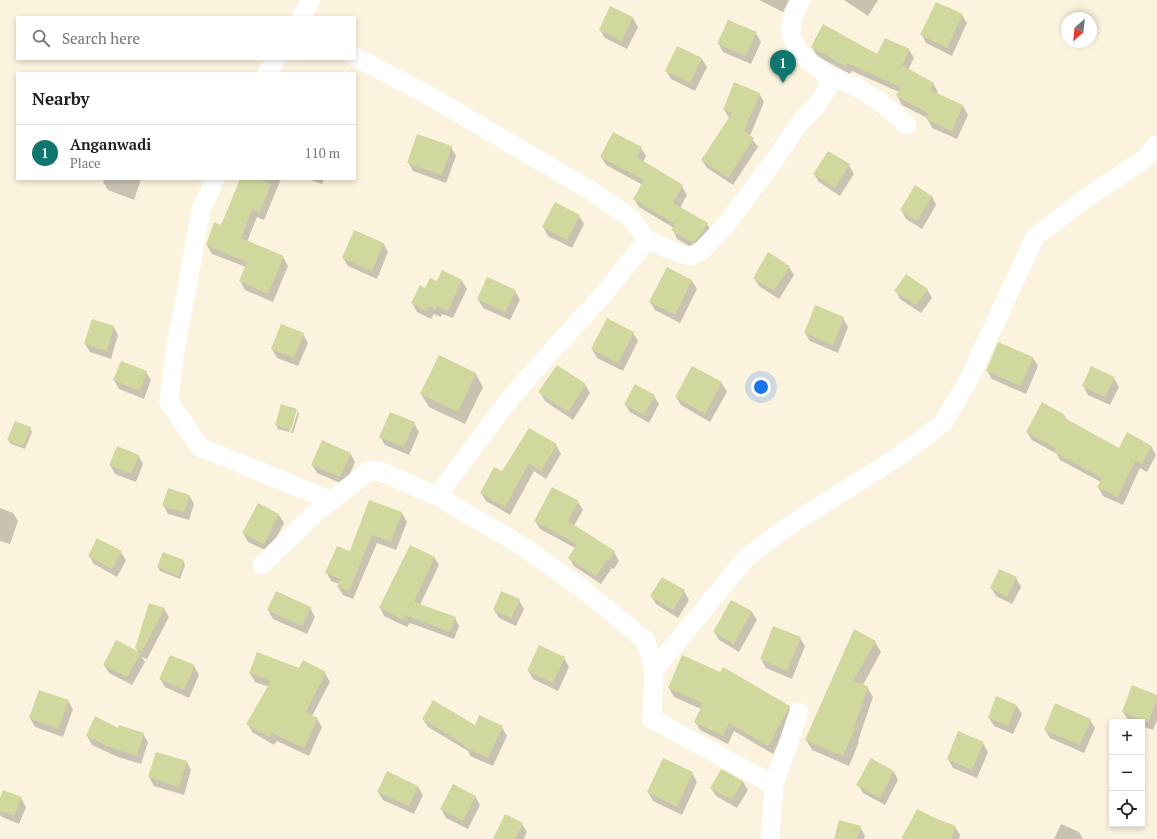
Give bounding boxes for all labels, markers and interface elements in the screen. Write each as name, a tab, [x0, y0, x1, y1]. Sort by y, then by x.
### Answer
north arrow	[1061, 12, 1097, 48]
search box	[16, 16, 356, 60]
icon: search	[30, 27, 52, 49]
text: Search here	[62, 28, 140, 48]
pin: 1	[770, 50, 796, 83]
text: Nearby	[32, 87, 90, 110]
text: Anganwadi	[70, 134, 151, 154]
text: 1	[41, 144, 49, 162]
text: 110 m	[305, 144, 340, 162]
text: Place	[70, 154, 101, 172]
your location	[751, 377, 771, 397]
map controls	[1109, 719, 1145, 827]
button: +	[1109, 719, 1145, 755]
button: −	[1109, 755, 1145, 791]
button: locate	[1109, 791, 1145, 827]

